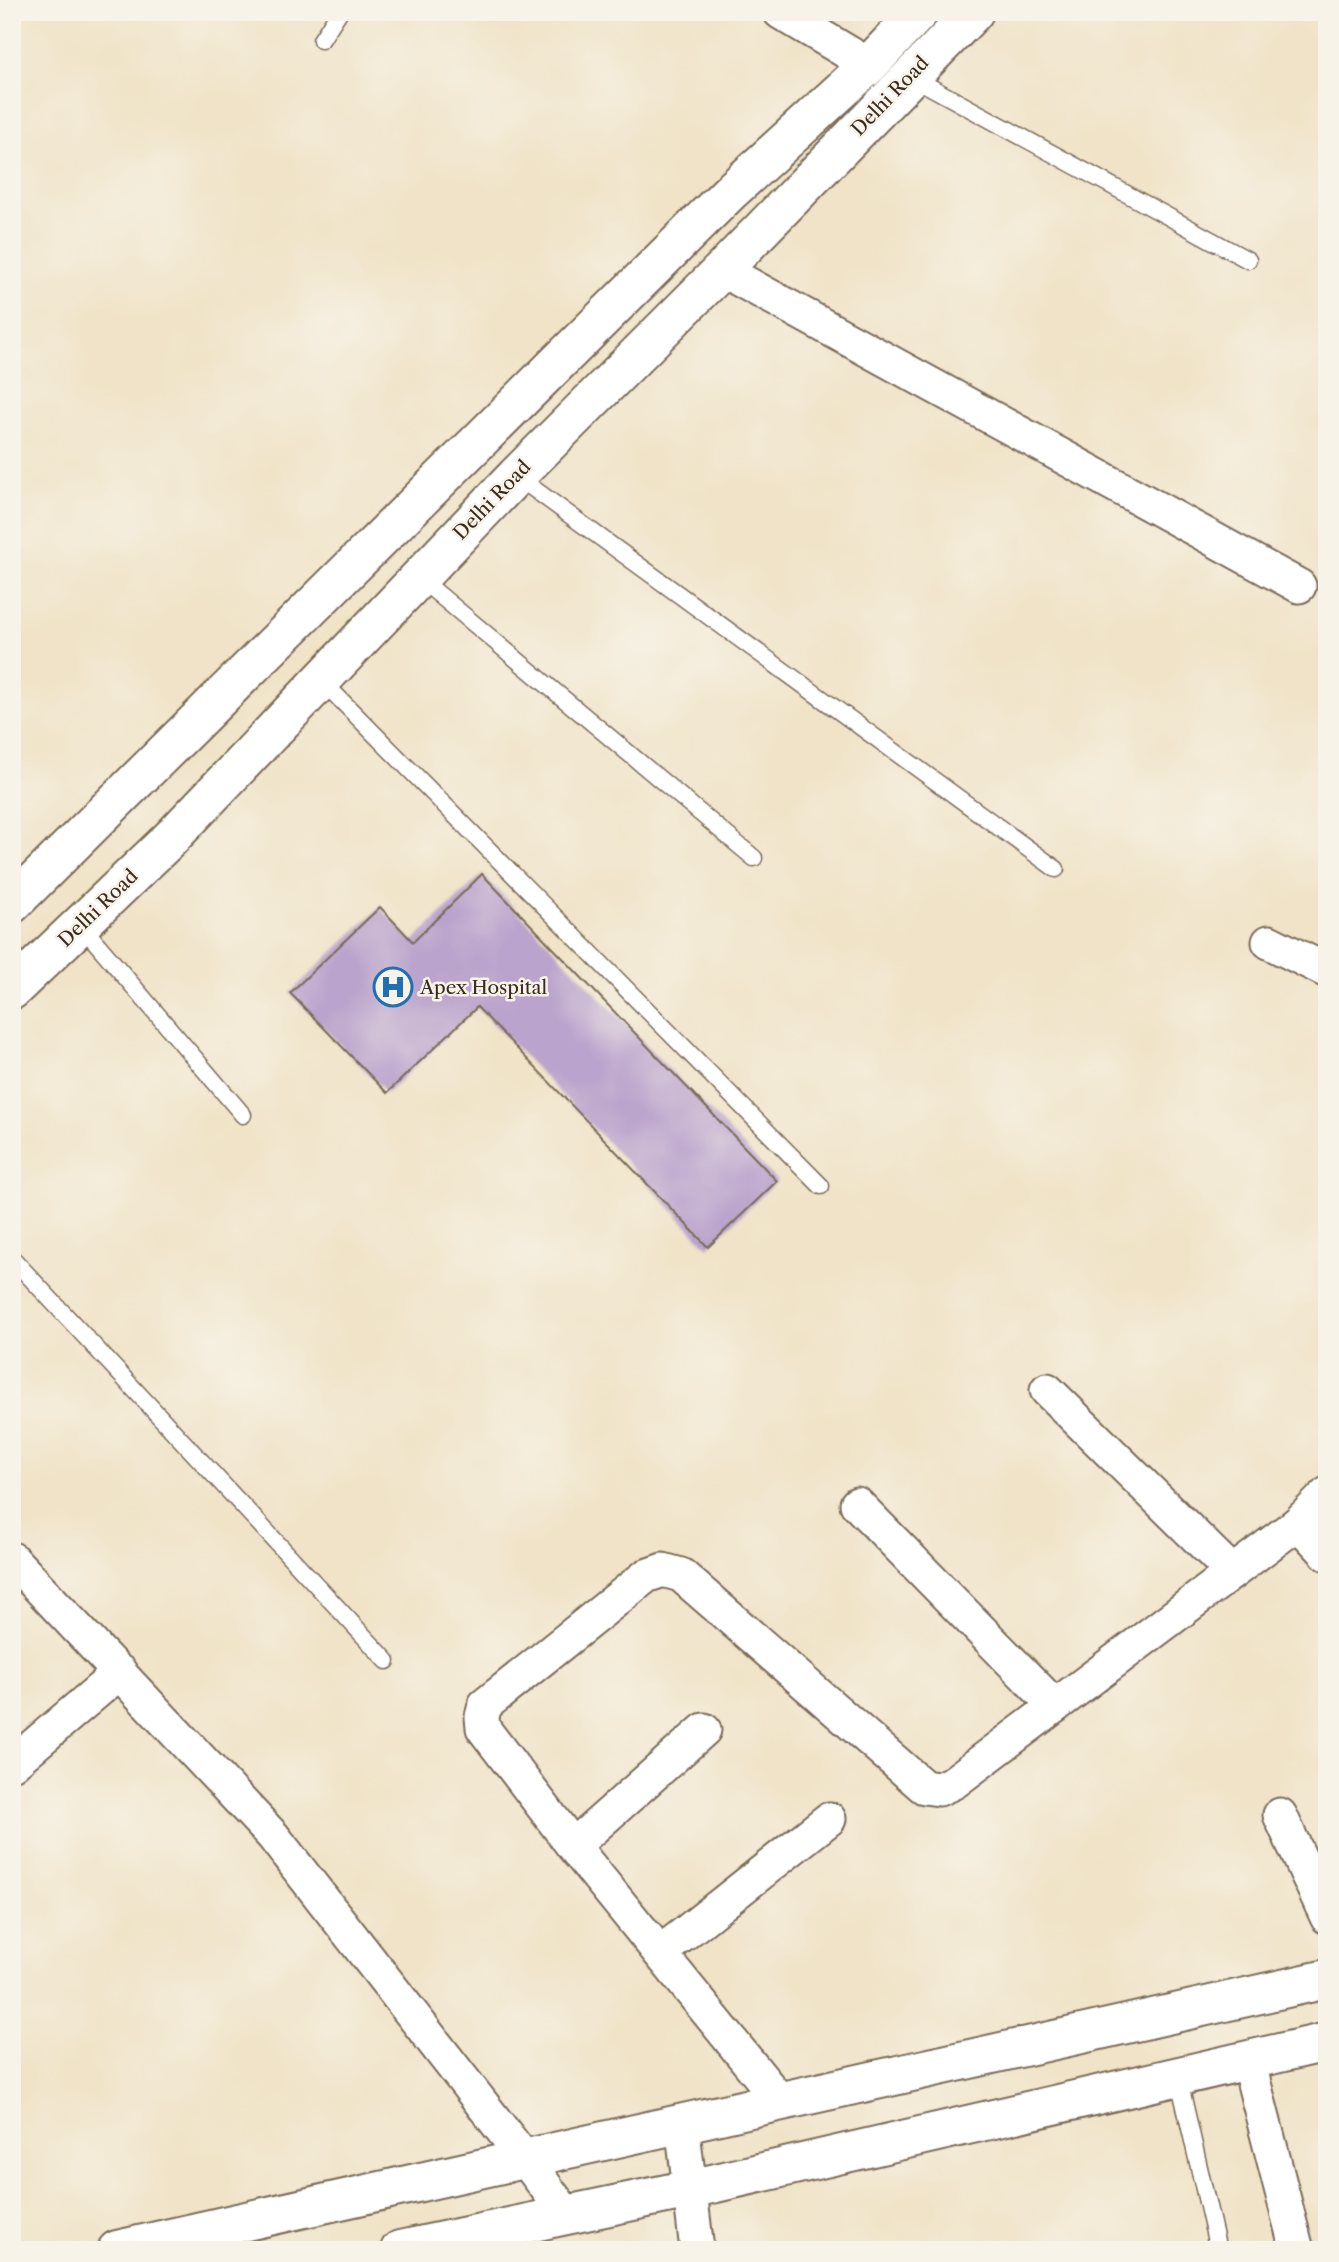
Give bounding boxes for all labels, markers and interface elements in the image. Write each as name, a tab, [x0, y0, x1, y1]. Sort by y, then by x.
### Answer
street label: Delhi Road	[847, 51, 934, 140]
street label: Delhi Road	[449, 455, 536, 544]
street label: Delhi Road	[54, 864, 143, 951]
hospital icon: Apex Hospital	[372, 966, 414, 1008]
place label: Apex Hospital	[419, 976, 548, 999]

